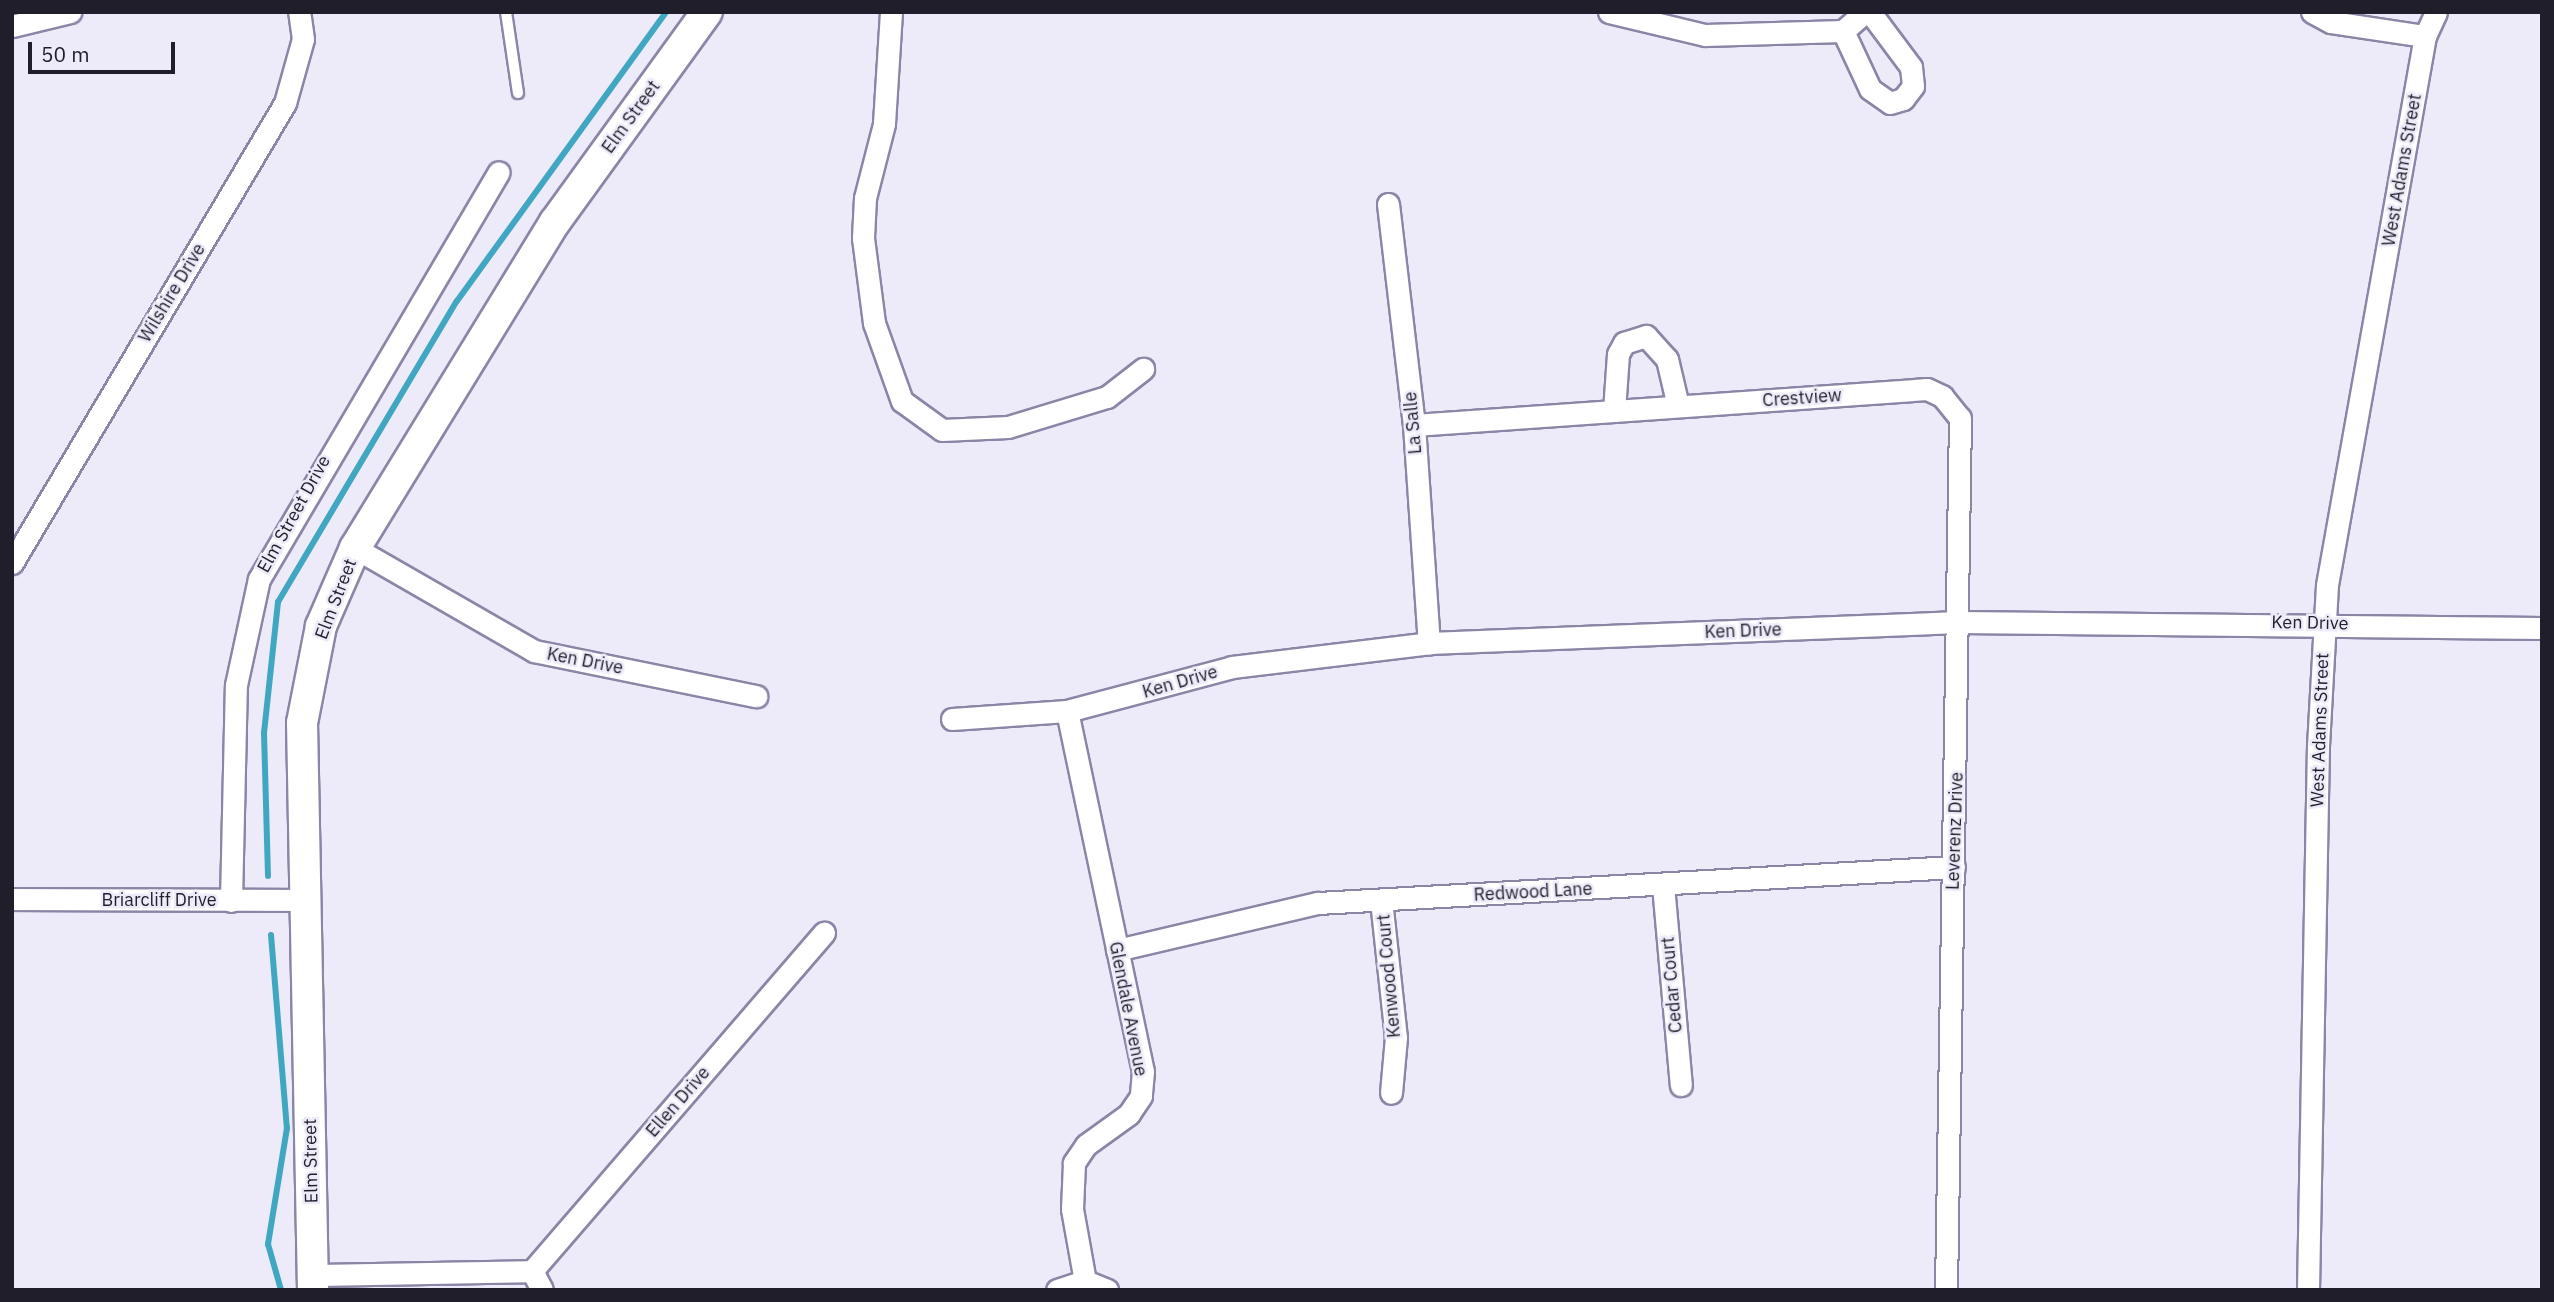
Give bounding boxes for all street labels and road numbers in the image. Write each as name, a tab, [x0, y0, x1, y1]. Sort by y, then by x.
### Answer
street label: Elm Street	[597, 76, 665, 158]
street label: West Adams Street	[2378, 92, 2426, 248]
street label: Wilshire Drive	[134, 240, 210, 346]
street label: Crestview	[1762, 384, 1842, 412]
street label: La Salle	[1400, 391, 1426, 455]
street label: Elm Street Drive	[253, 452, 335, 576]
street label: Elm Street	[311, 556, 361, 642]
street label: Ken Drive	[2271, 612, 2349, 634]
street label: Ken Drive	[1704, 619, 1782, 643]
street label: Ken Drive	[545, 643, 625, 679]
street label: West Adams Street	[2307, 652, 2333, 808]
street label: Ken Drive	[1140, 661, 1220, 703]
street label: Leverenz Drive	[1942, 772, 1968, 890]
street label: Redwood Lane	[1473, 878, 1593, 906]
street label: Briarcliff Drive	[101, 889, 217, 911]
street label: Kenwood Court	[1373, 913, 1405, 1039]
street label: Cedar Court	[1657, 936, 1687, 1034]
street label: Glendale Avenue	[1104, 940, 1152, 1078]
street label: Ellen Drive	[642, 1062, 714, 1142]
street label: Elm Street	[299, 1118, 323, 1204]

